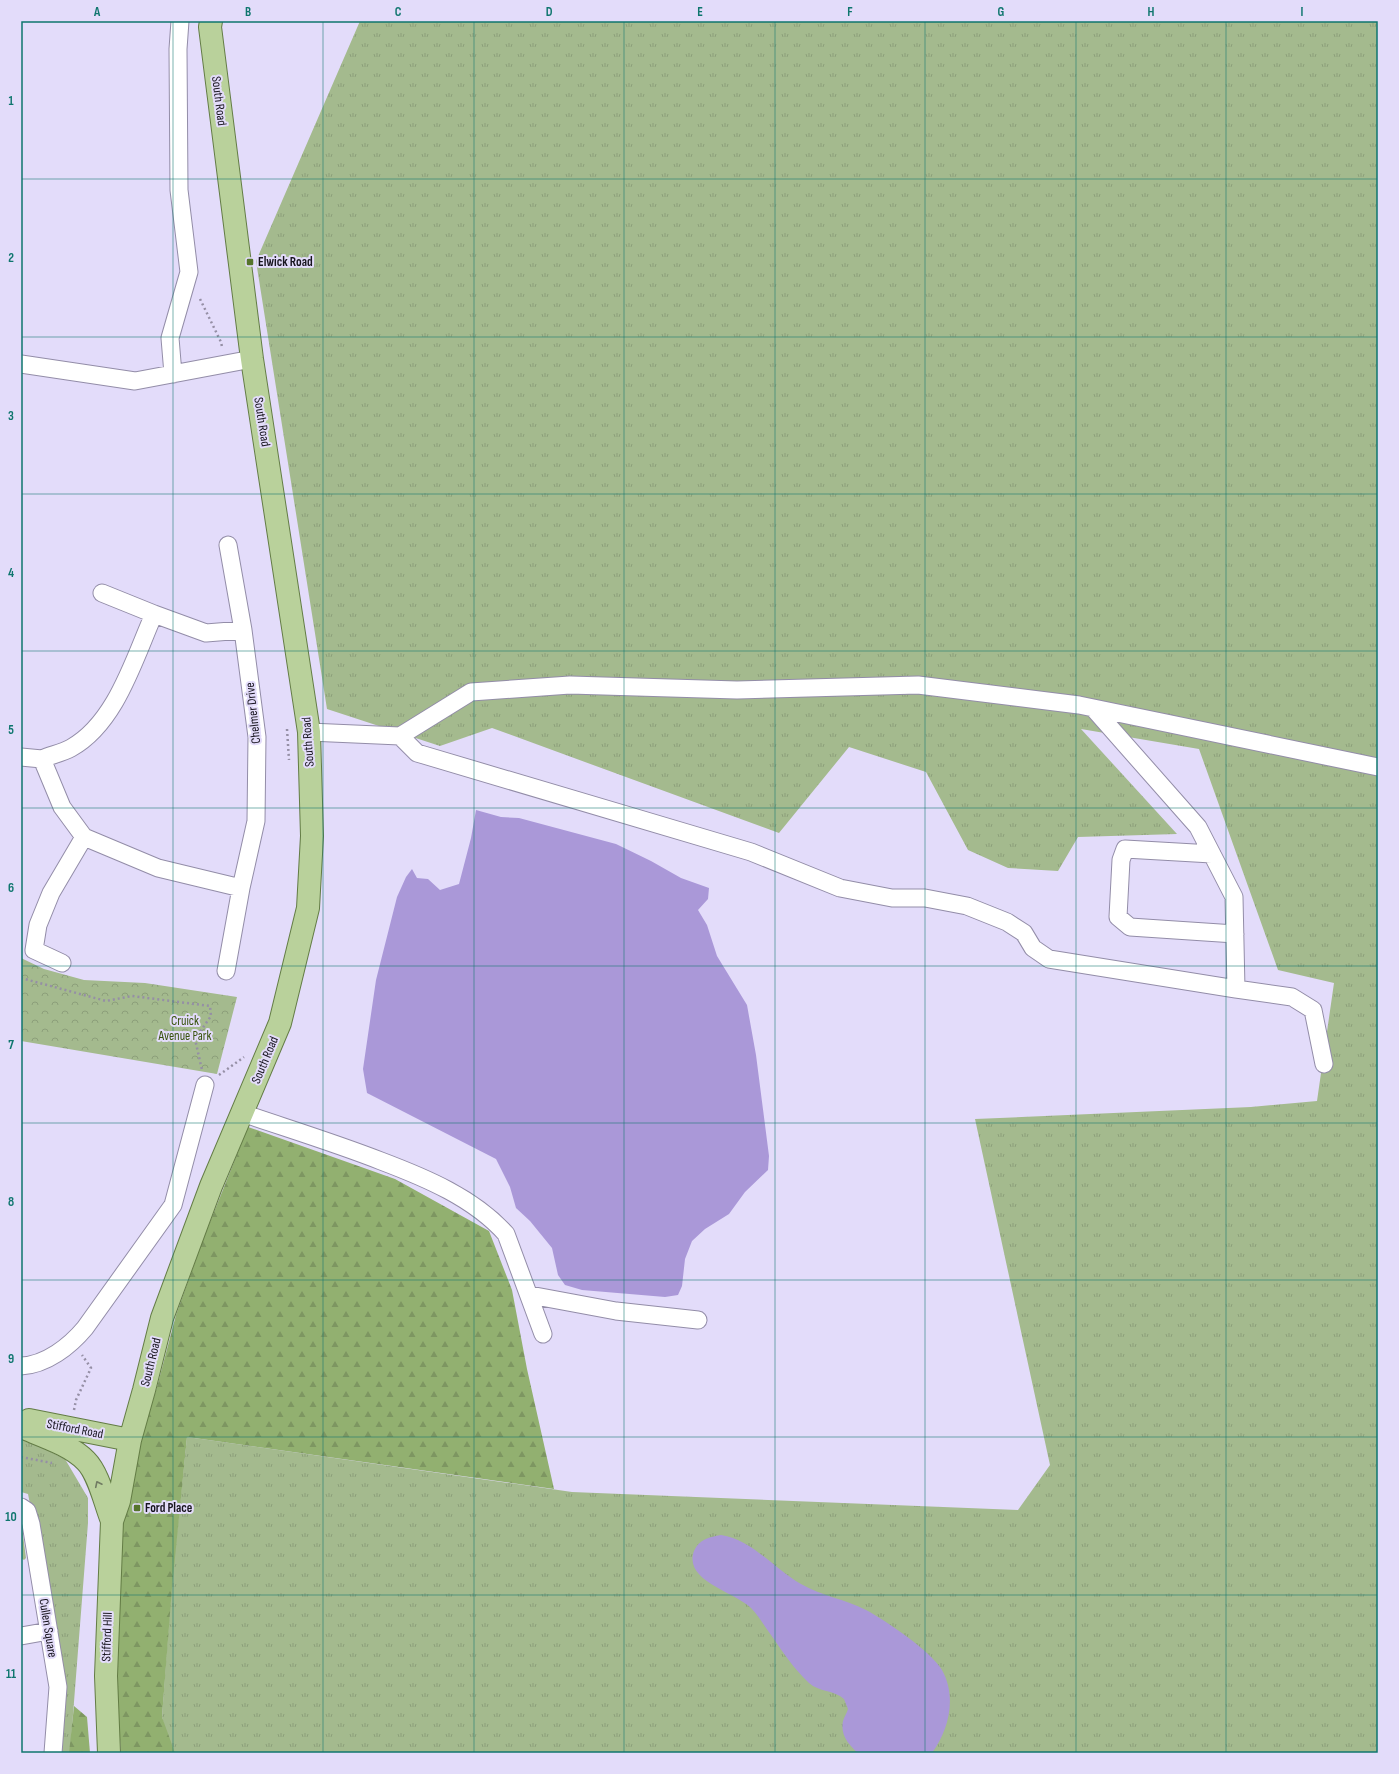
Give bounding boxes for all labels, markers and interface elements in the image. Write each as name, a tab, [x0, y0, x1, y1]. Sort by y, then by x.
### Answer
text: A	[93, 4, 101, 20]
text: B	[245, 4, 251, 20]
text: C	[395, 4, 402, 20]
text: D	[546, 4, 553, 20]
text: E	[697, 4, 703, 20]
text: F	[847, 4, 853, 20]
text: G	[998, 4, 1005, 20]
text: H	[1148, 4, 1155, 20]
text: I	[1301, 4, 1304, 20]
street label: South Road	[208, 75, 230, 127]
text: 1	[8, 93, 14, 109]
text: 2	[8, 250, 14, 266]
place label: Elwick Road	[258, 254, 313, 270]
marker: Elwick Road	[245, 257, 255, 267]
street label: South Road	[250, 396, 274, 448]
text: 3	[8, 408, 14, 424]
text: 4	[8, 565, 14, 581]
street label: Chelmer Drive	[242, 682, 264, 744]
street label: South Road	[298, 717, 318, 767]
text: 5	[8, 722, 14, 738]
text: 6	[8, 880, 14, 896]
park label: Cruick Avenue Park	[158, 1013, 211, 1044]
street label: South Road	[248, 1034, 282, 1086]
text: 7	[8, 1037, 14, 1053]
text: 8	[8, 1194, 14, 1210]
street label: South Road	[137, 1336, 165, 1388]
text: 9	[8, 1351, 14, 1367]
street label: Stifford Road	[45, 1416, 105, 1442]
one-way arrow	[96, 1481, 103, 1488]
place label: Ford Place	[145, 1500, 193, 1516]
marker: Ford Place	[132, 1503, 142, 1513]
text: 10	[5, 1509, 17, 1525]
street label: Cullen Square	[35, 1597, 61, 1659]
street label: Stifford Hill	[98, 1612, 116, 1662]
text: 11	[6, 1666, 16, 1682]

